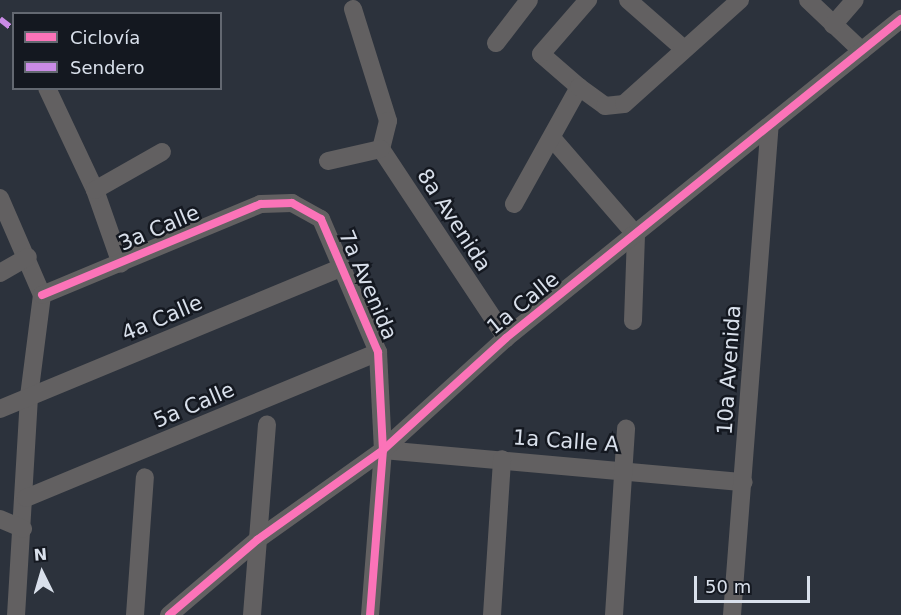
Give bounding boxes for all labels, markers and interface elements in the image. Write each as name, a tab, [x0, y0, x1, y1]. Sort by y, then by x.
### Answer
legend	[12, 12, 222, 90]
text: Ciclovía	[70, 27, 140, 48]
text: Sendero	[70, 57, 144, 78]
street label: 8a Avenida	[412, 164, 496, 276]
street label: 3a Calle	[115, 200, 203, 256]
street label: 7a Avenida	[334, 226, 402, 344]
street label: 1a Calle	[482, 266, 564, 340]
street label: 4a Calle	[118, 290, 206, 346]
street label: 10a Avenida	[712, 304, 746, 436]
street label: 5a Calle	[150, 377, 238, 433]
street label: 1a Calle A	[512, 425, 620, 457]
north arrow	[12, 543, 72, 603]
text: N	[33, 545, 48, 565]
scale bar	[697, 564, 812, 602]
text: 50 m	[705, 576, 751, 597]

